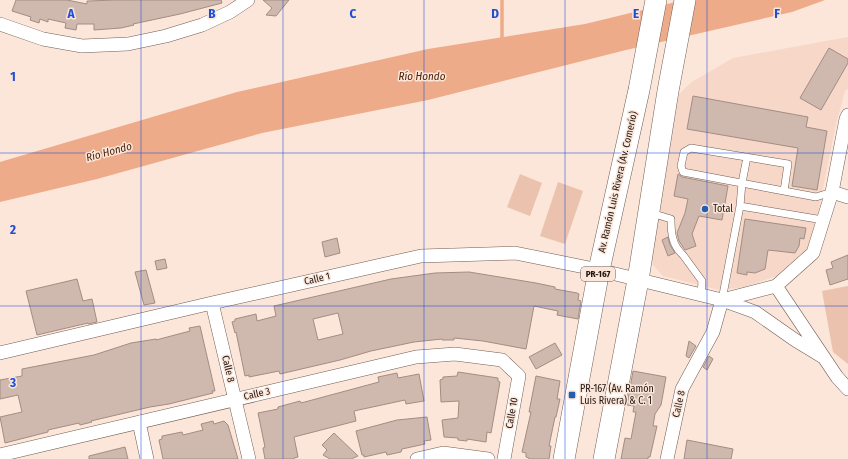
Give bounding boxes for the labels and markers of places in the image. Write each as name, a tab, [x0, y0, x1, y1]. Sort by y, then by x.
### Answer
place label: Total	[713, 203, 733, 215]
marker: Total	[700, 204, 710, 214]
place label: PR-167 (Av. Ramón Luis Rivera) & C. 1	[580, 382, 654, 407]
marker: PR-167 (Av. Ramón Luis Rivera) & C. 1	[567, 390, 577, 400]

